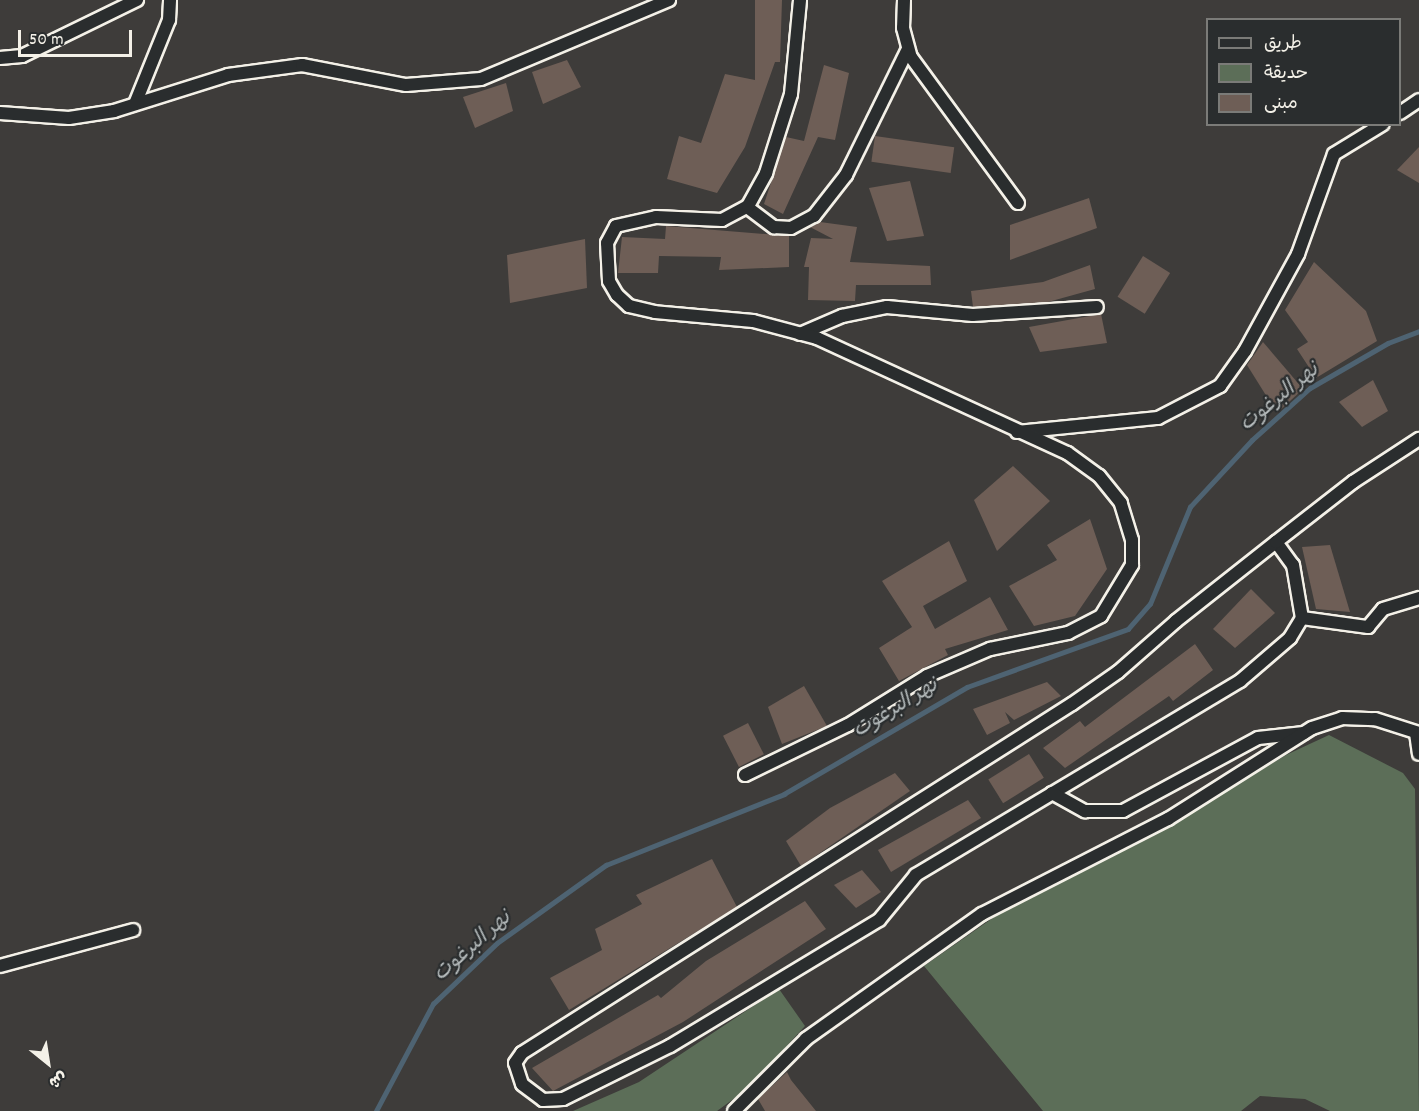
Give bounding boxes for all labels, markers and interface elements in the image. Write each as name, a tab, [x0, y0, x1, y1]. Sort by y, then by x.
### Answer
scale bar	[21, 18, 135, 56]
legend	[1206, 18, 1401, 126]
text: 50 m	[29, 28, 64, 53]
text: طريق	[1264, 32, 1302, 57]
text: حديقة	[1264, 62, 1308, 87]
text: مبنى	[1264, 92, 1298, 117]
water label: نهر البرغوت	[1235, 358, 1325, 438]
water label: نهر البرغوت	[849, 674, 943, 744]
water label: نهر البرغوت	[429, 906, 517, 988]
north arrow	[18, 1033, 78, 1093]
text: ش	[44, 1065, 71, 1093]

